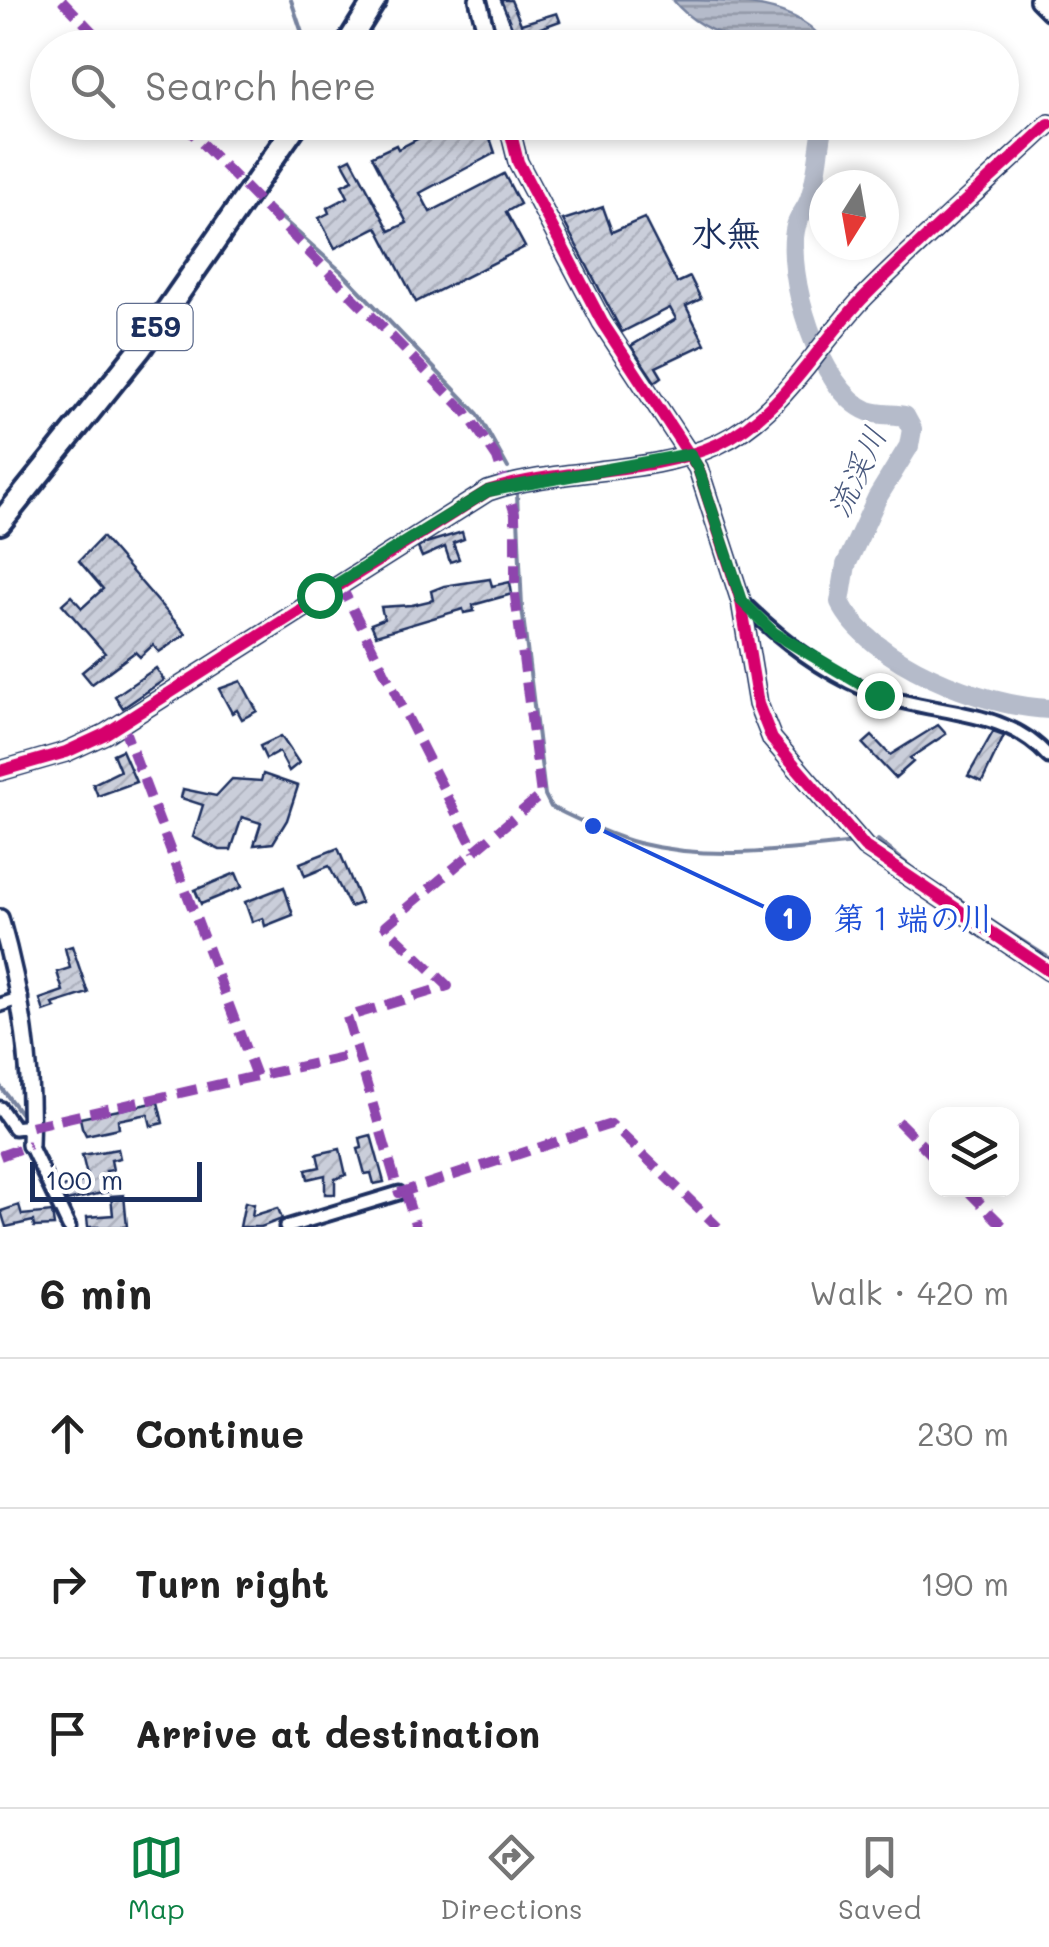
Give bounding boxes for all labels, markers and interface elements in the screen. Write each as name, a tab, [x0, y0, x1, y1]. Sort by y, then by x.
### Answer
search box	[30, 30, 1019, 140]
icon: search	[65, 58, 120, 113]
text: Search here	[145, 60, 376, 110]
north arrow	[809, 170, 899, 260]
district label: 水無	[691, 209, 761, 255]
road number: E59	[118, 304, 192, 350]
water label: 流渓川	[816, 419, 895, 524]
route start	[297, 573, 343, 619]
route end	[857, 673, 903, 719]
callout: 第１端の川	[763, 887, 1013, 949]
text: 第１端の川	[833, 896, 993, 938]
text: 1	[781, 897, 795, 937]
map controls	[929, 1107, 1019, 1197]
button: layers	[929, 1107, 1019, 1197]
scale bar	[30, 1157, 202, 1202]
text: 100 m	[45, 1161, 123, 1197]
text: 6 min	[40, 1265, 152, 1320]
text: Walk · 420 m	[809, 1271, 1009, 1313]
icon: ahead	[40, 1406, 95, 1461]
text: Continue	[135, 1408, 304, 1458]
text: 230 m	[917, 1412, 1009, 1454]
icon: right	[40, 1556, 95, 1611]
text: Turn right	[135, 1558, 329, 1608]
text: 190 m	[920, 1562, 1009, 1604]
icon: arrive	[40, 1706, 95, 1761]
text: Arrive at destination	[135, 1708, 540, 1758]
tab: Map	[128, 1830, 185, 1926]
tab: Directions	[440, 1830, 583, 1926]
tab: Saved	[838, 1830, 921, 1926]

